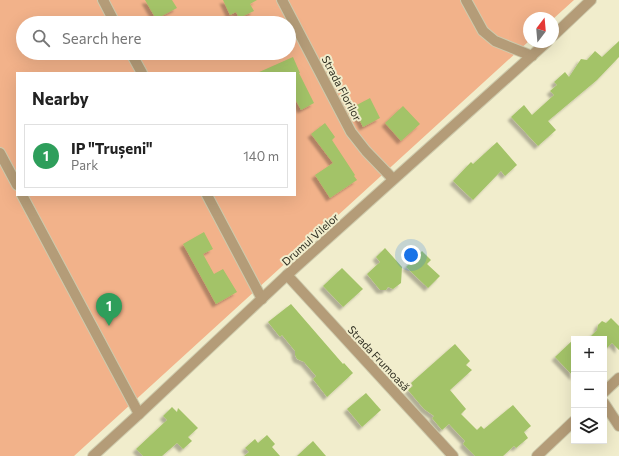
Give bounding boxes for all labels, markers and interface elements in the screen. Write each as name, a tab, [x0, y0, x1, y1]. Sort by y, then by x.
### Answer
north arrow	[523, 12, 559, 48]
search box	[16, 16, 296, 60]
icon: search	[30, 27, 52, 49]
text: Search here	[62, 29, 141, 47]
street label: Strada Florilor	[319, 53, 365, 123]
text: Nearby	[32, 88, 89, 109]
text: IP "Trușeni"	[71, 139, 153, 157]
text: 1	[43, 148, 49, 164]
text: 140 m	[243, 148, 279, 164]
text: Park	[71, 157, 98, 173]
street label: Drumul Vilelor	[279, 210, 342, 268]
your location	[401, 245, 421, 265]
pin: 1	[96, 293, 122, 326]
street label: Strada Frumoasă	[345, 323, 413, 393]
map controls	[571, 336, 607, 444]
button: +	[571, 336, 607, 372]
button: −	[571, 372, 607, 408]
button: layers	[571, 408, 607, 444]

